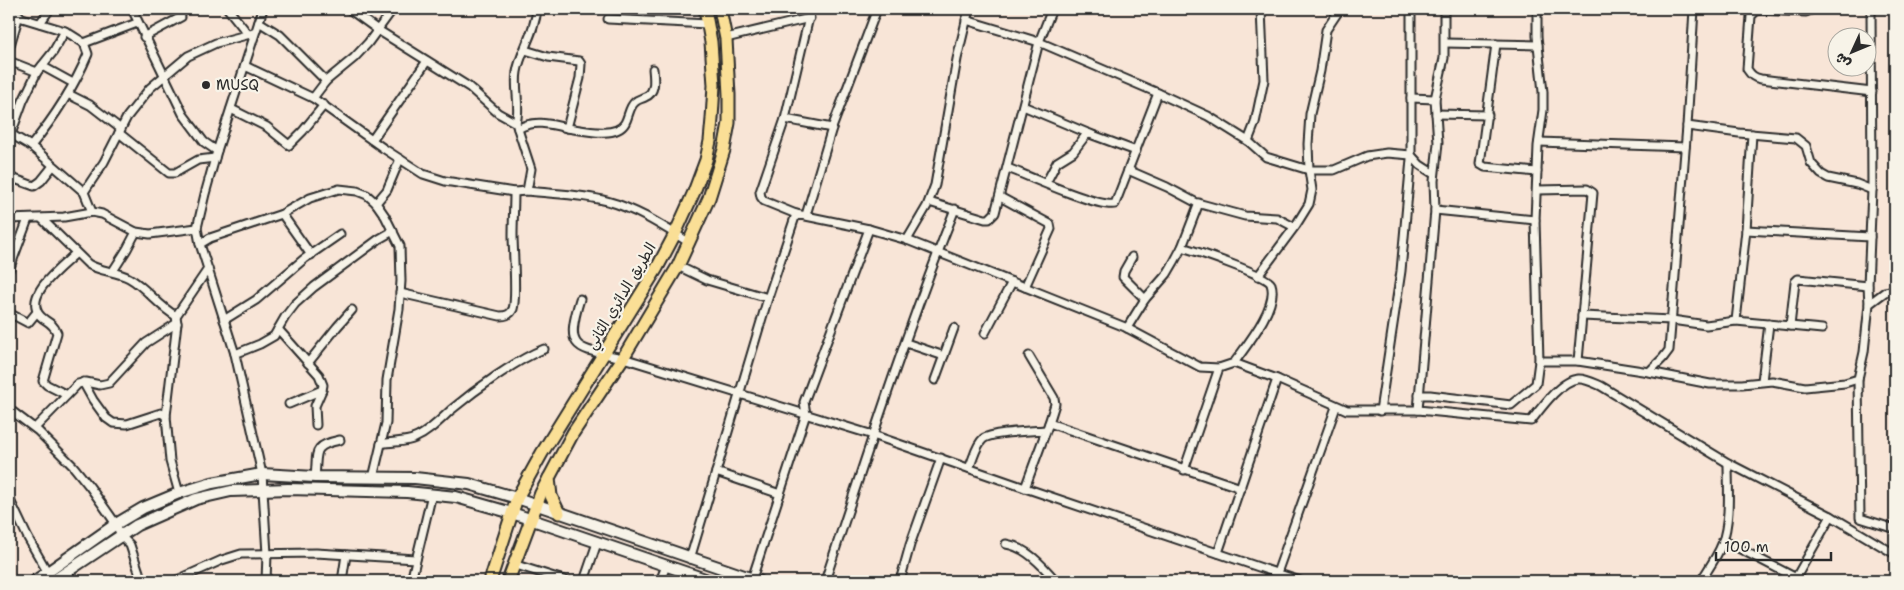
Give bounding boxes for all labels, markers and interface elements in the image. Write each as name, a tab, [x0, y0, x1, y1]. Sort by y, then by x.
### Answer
north arrow	[1826, 28, 1876, 78]
text: ش	[1831, 49, 1854, 73]
place label: MUSQ	[216, 75, 259, 95]
marker: MUSQ	[200, 79, 212, 91]
street label: الطريق الدائري الثاني	[581, 239, 663, 355]
scale bar	[1716, 530, 1832, 562]
text: 100 m	[1724, 537, 1769, 557]

